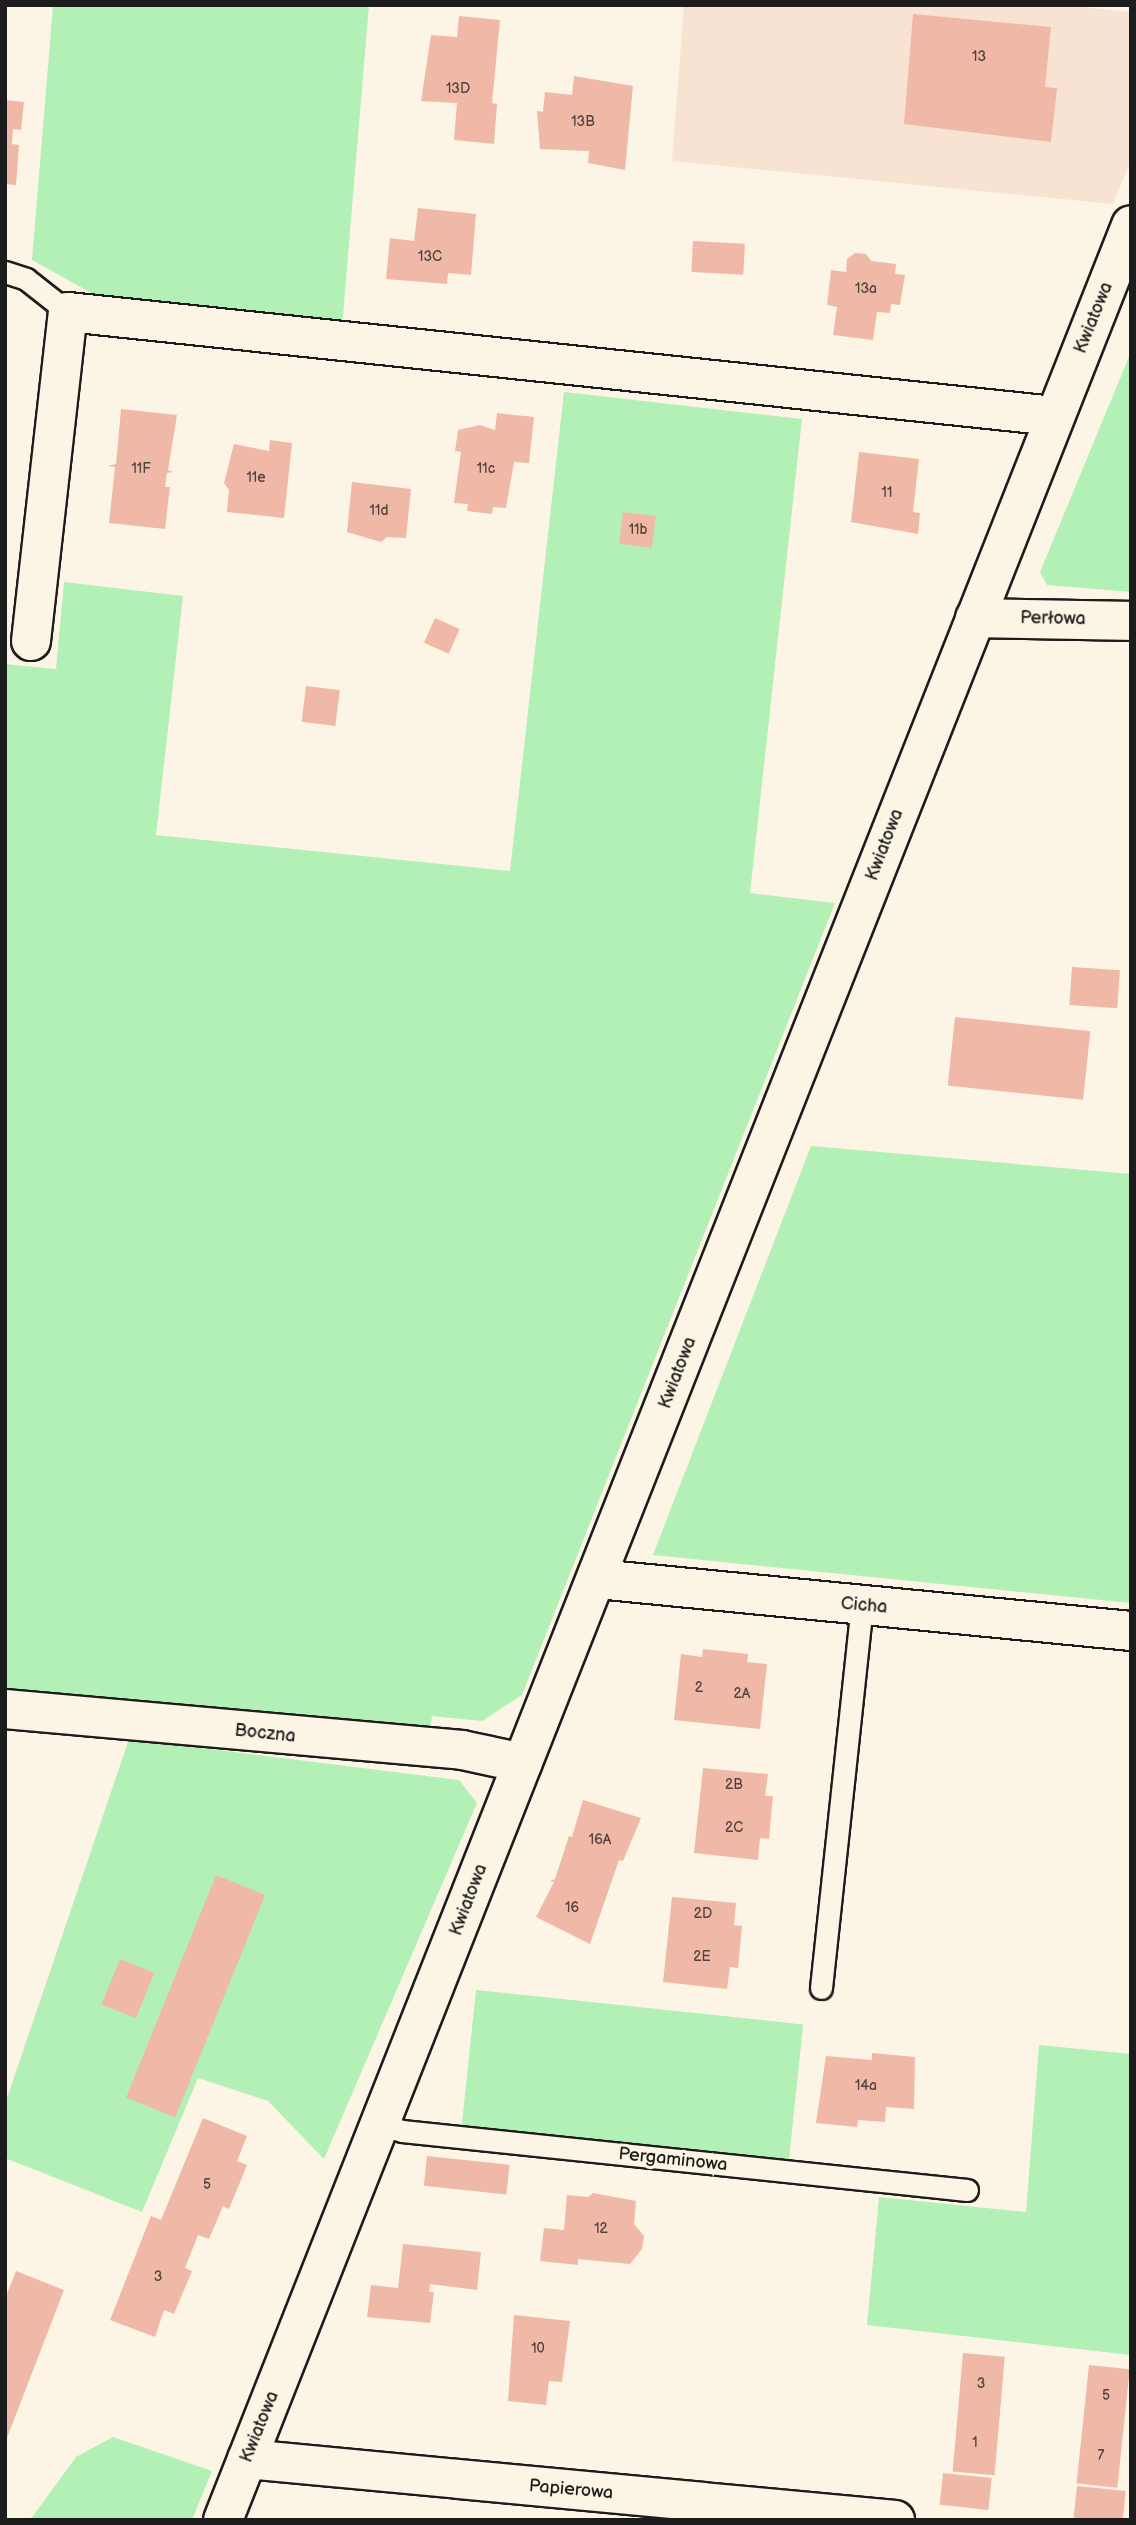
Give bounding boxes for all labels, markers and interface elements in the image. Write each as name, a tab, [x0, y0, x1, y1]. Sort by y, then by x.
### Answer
house number: 13	[972, 49, 986, 65]
house number: 13D	[446, 81, 470, 97]
house number: 13B	[571, 114, 595, 130]
house number: 13C	[418, 249, 442, 265]
street label: Kwiatowa	[1070, 279, 1118, 357]
house number: 13a	[855, 281, 877, 297]
house number: 11F	[131, 461, 151, 477]
house number: 11c	[477, 461, 495, 477]
house number: 11e	[246, 470, 266, 486]
house number: 11	[882, 485, 892, 501]
house number: 11d	[370, 503, 388, 519]
house number: 11b	[629, 522, 647, 538]
street label: Perłowa	[1020, 608, 1086, 630]
street label: Kwiatowa	[861, 806, 909, 884]
street label: Kwiatowa	[654, 1334, 702, 1412]
street label: Cicha	[840, 1593, 888, 1619]
house number: 2	[695, 1680, 703, 1696]
house number: 2A	[734, 1686, 750, 1702]
street label: Boczna	[234, 1720, 296, 1748]
house number: 2B	[725, 1777, 743, 1793]
house number: 2C	[725, 1820, 743, 1836]
house number: 16A	[589, 1832, 611, 1848]
street label: Kwiatowa	[445, 1861, 493, 1939]
house number: 16	[565, 1900, 579, 1916]
house number: 2D	[694, 1906, 712, 1922]
house number: 2E	[693, 1949, 711, 1965]
house number: 14a	[855, 2078, 877, 2094]
street label: Pergaminowa	[617, 2144, 729, 2176]
house number: 5	[203, 2177, 211, 2193]
house number: 12	[594, 2221, 608, 2237]
house number: 3	[154, 2269, 162, 2285]
house number: 10	[531, 2341, 545, 2357]
house number: 3	[977, 2376, 985, 2392]
street label: Kwiatowa	[236, 2388, 284, 2466]
house number: 5	[1102, 2388, 1110, 2404]
house number: 1	[972, 2435, 978, 2451]
house number: 7	[1098, 2448, 1104, 2464]
street label: Papierowa	[528, 2476, 614, 2504]

